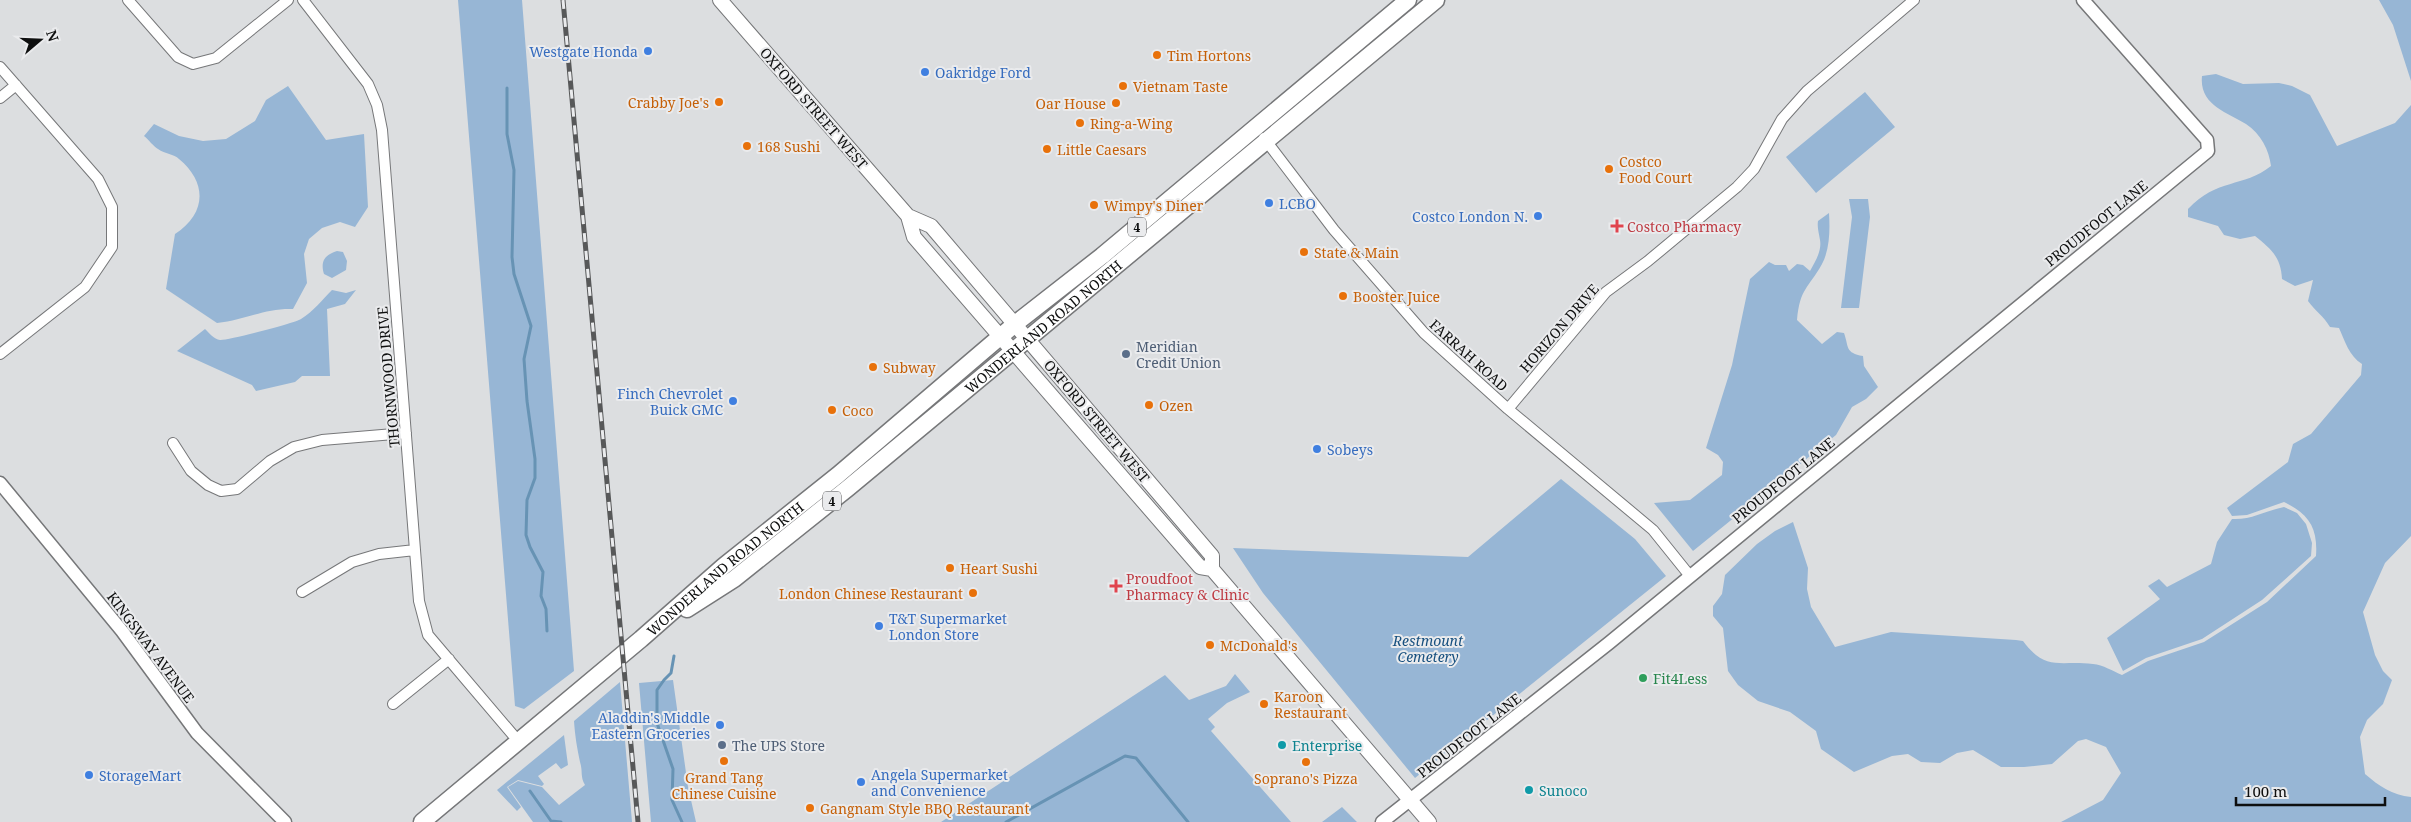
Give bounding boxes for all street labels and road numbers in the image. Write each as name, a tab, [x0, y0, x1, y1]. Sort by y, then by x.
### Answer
street label: OXFORD STREET WEST	[756, 43, 872, 173]
street label: PROUDFOOT LANE	[2041, 175, 2152, 270]
road number: 4	[1128, 218, 1146, 236]
street label: WONDERLAND ROAD NORTH	[960, 255, 1126, 397]
street label: HORIZON DRIVE	[1515, 279, 1603, 376]
street label: THORNWOOD DRIVE	[372, 305, 404, 448]
street label: FARRAH ROAD	[1426, 315, 1512, 395]
street label: OXFORD STREET WEST	[1040, 355, 1154, 487]
street label: PROUDFOOT LANE	[1728, 432, 1839, 527]
road number: 4	[823, 492, 841, 511]
street label: WONDERLAND ROAD NORTH	[642, 497, 807, 639]
street label: KINGSWAY AVENUE	[103, 588, 199, 707]
street label: PROUDFOOT LANE	[1413, 688, 1525, 782]

